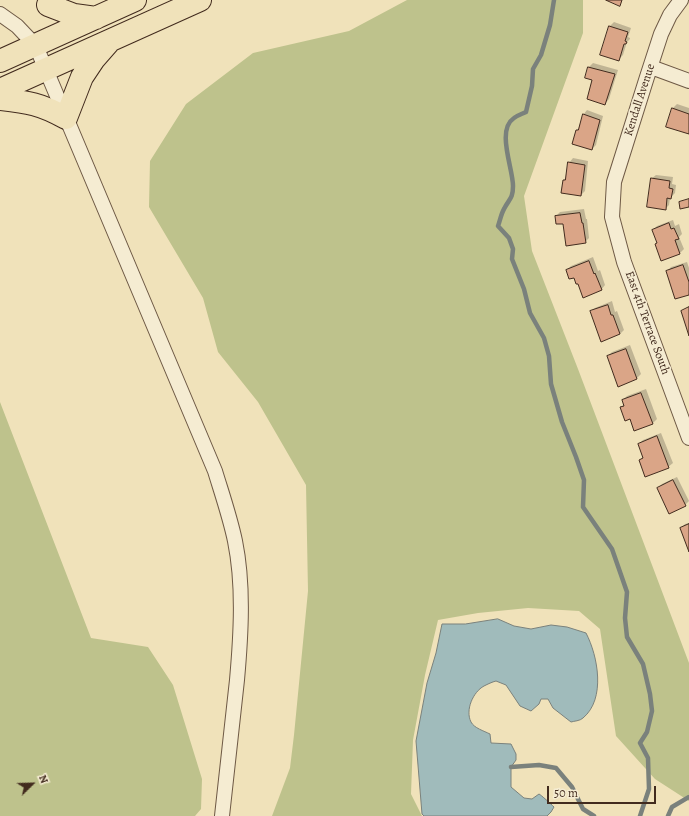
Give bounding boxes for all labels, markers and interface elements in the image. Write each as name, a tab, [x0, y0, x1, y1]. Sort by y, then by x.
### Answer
street label: Kendall Avenue	[622, 62, 658, 138]
street label: East 4th Terrace South	[622, 269, 672, 377]
north arrow	[12, 764, 52, 804]
text: N	[35, 772, 52, 786]
scale bar	[549, 778, 658, 804]
text: 50 m	[554, 785, 578, 801]

